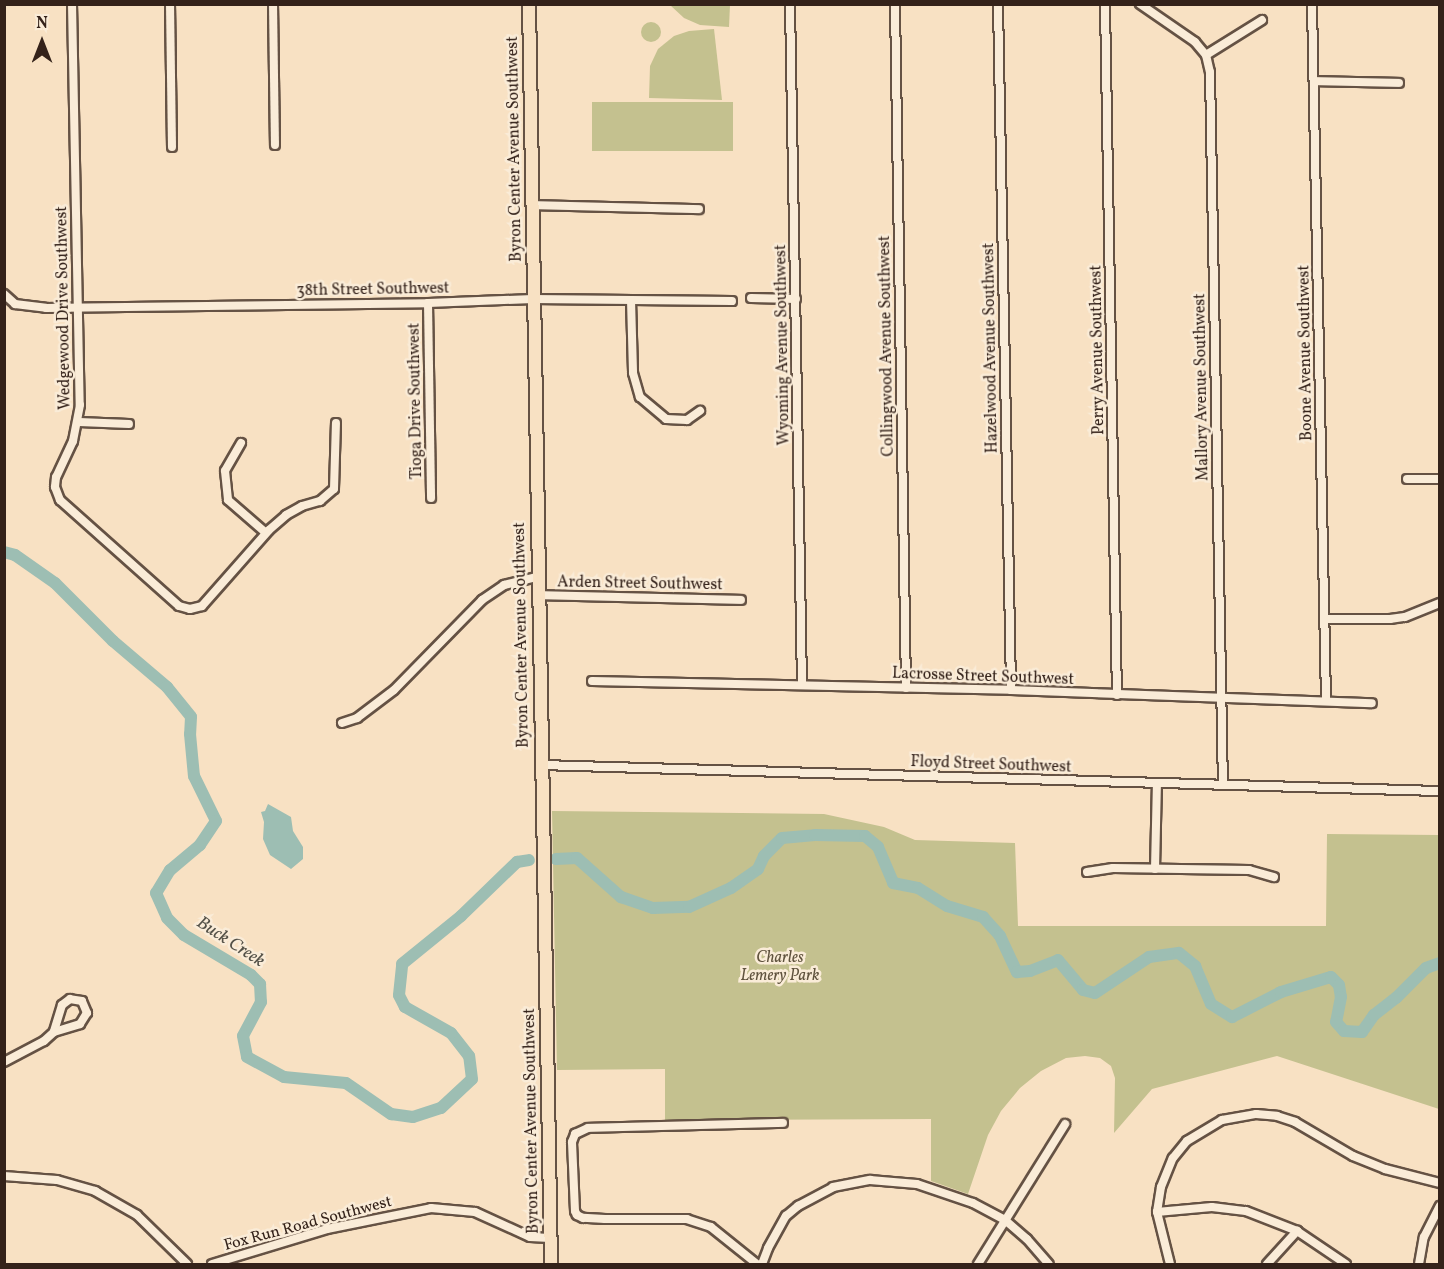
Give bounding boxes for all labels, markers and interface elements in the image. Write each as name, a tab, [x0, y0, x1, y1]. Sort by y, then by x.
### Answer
north arrow	[12, 12, 72, 72]
text: N	[36, 13, 48, 35]
street label: Byron Center Avenue Southwest	[503, 36, 527, 262]
street label: Wedgewood Drive Southwest	[53, 206, 75, 410]
street label: Collingwood Avenue Southwest	[875, 235, 899, 457]
street label: Hazelwood Avenue Southwest	[980, 243, 1002, 453]
street label: Wyoming Avenue Southwest	[772, 244, 794, 446]
street label: Perry Avenue Southwest	[1087, 265, 1109, 435]
street label: Boone Avenue Southwest	[1295, 265, 1317, 441]
street label: 38th Street Southwest	[296, 279, 450, 301]
street label: Mallory Avenue Southwest	[1191, 293, 1213, 481]
street label: Tioga Drive Southwest	[405, 323, 427, 479]
street label: Byron Center Avenue Southwest	[510, 522, 534, 748]
street label: Arden Street Southwest	[557, 573, 723, 595]
street label: Lacrosse Street Southwest	[892, 664, 1074, 690]
street label: Floyd Street Southwest	[910, 753, 1072, 777]
water label: Buck Creek	[192, 913, 268, 973]
park label: Charles Lemery Park	[741, 948, 819, 986]
street label: Byron Center Avenue Southwest	[520, 1008, 544, 1234]
street label: Fox Run Road Southwest	[222, 1192, 394, 1256]

